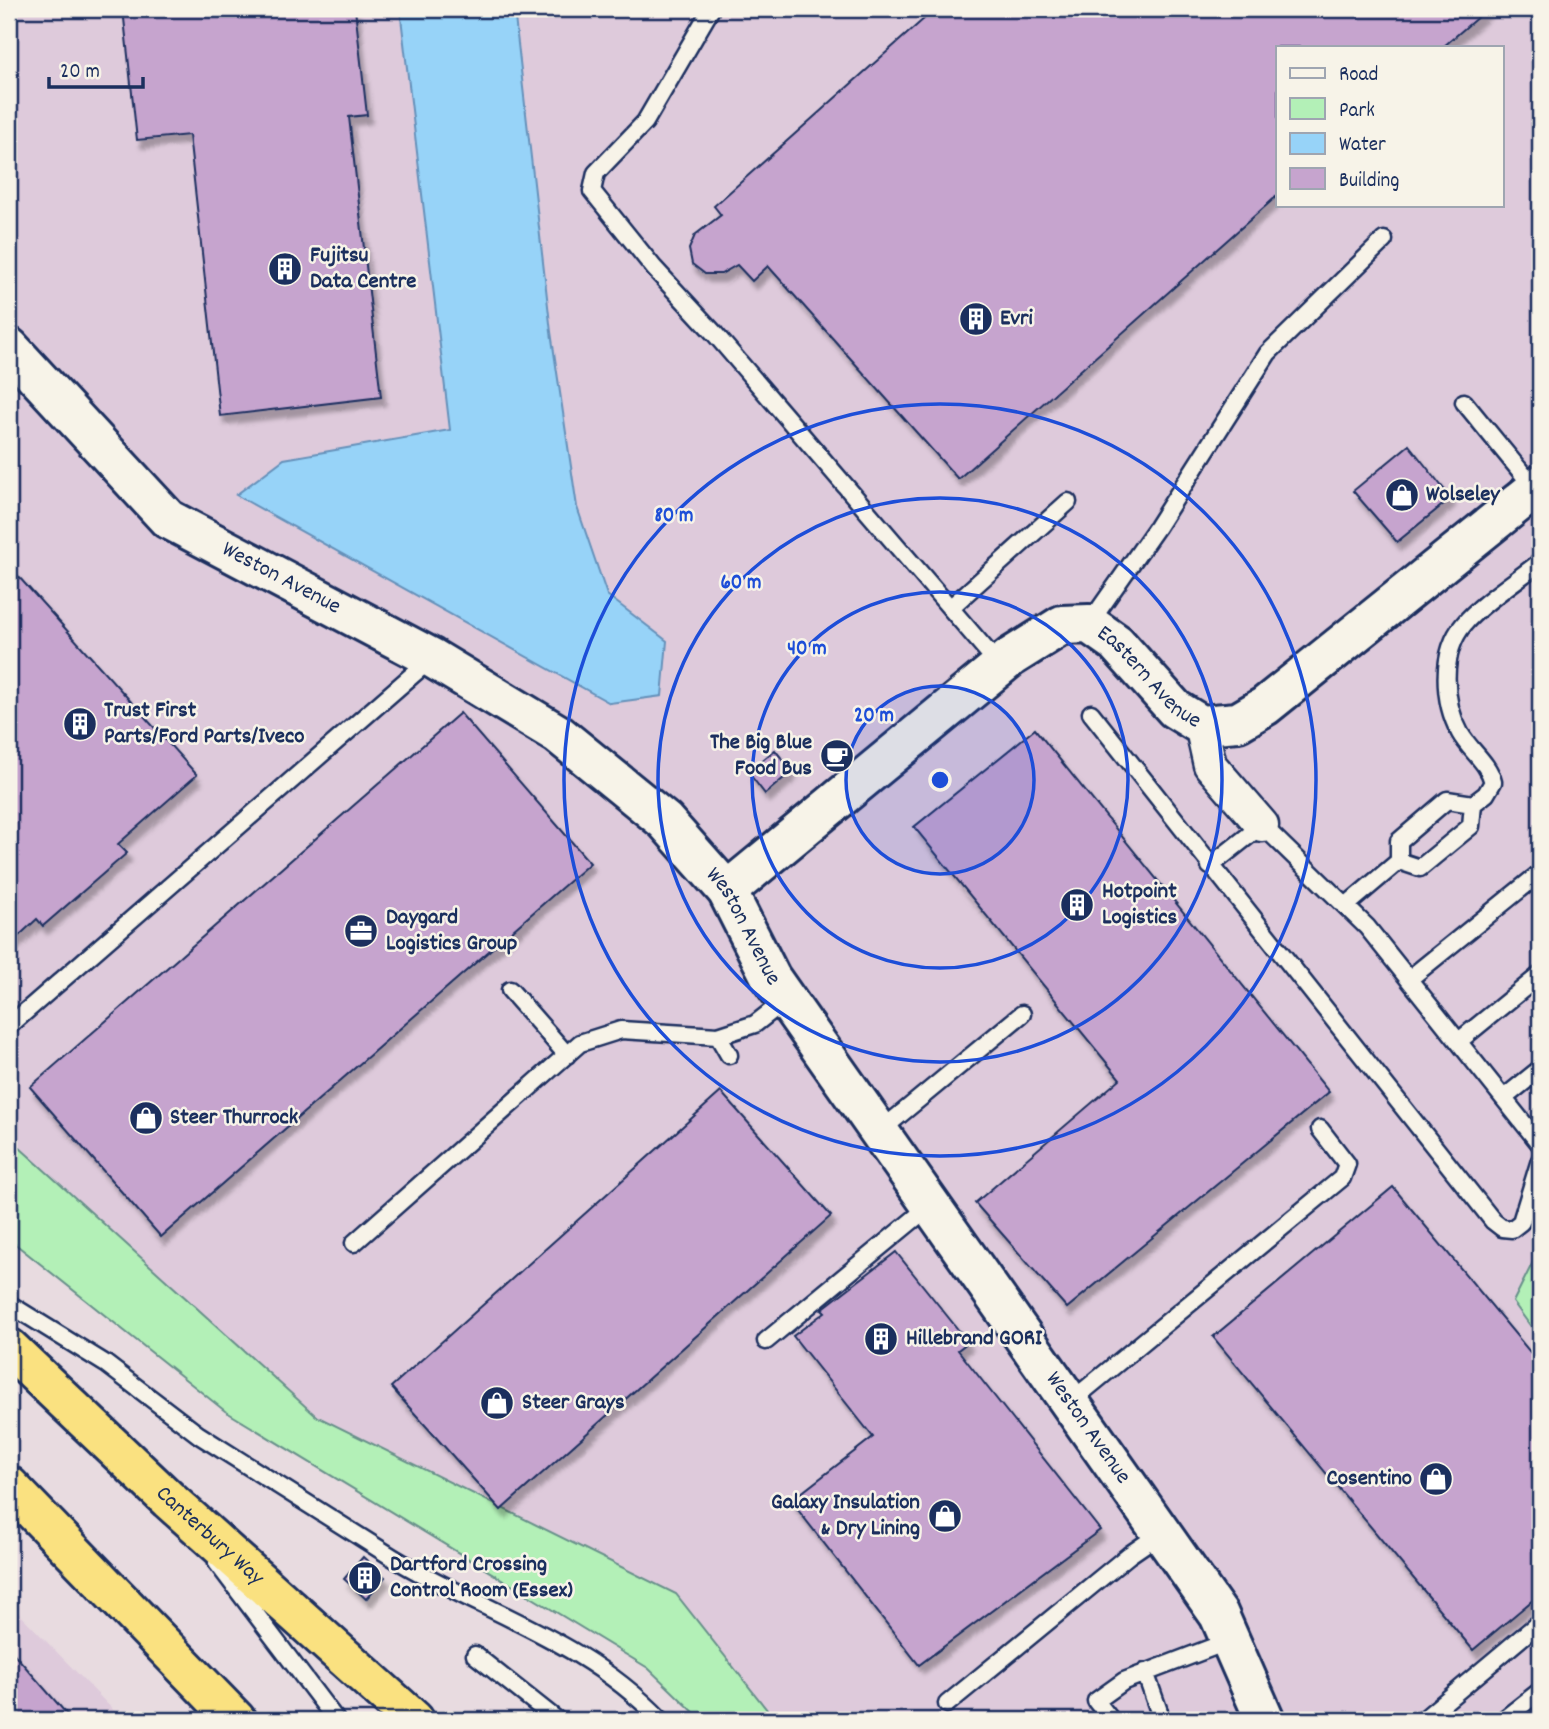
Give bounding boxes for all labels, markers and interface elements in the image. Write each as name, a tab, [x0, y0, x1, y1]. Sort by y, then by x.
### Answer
scale bar	[49, 46, 144, 90]
legend	[1276, 46, 1504, 206]
text: 20 m	[60, 58, 100, 88]
text: Road	[1339, 61, 1378, 91]
text: Park	[1339, 97, 1375, 127]
text: Water	[1339, 131, 1386, 161]
text: Building	[1339, 167, 1399, 197]
place label: Fujitsu Data Centre	[310, 240, 416, 299]
building icon: Fujitsu Data Centre	[266, 250, 304, 288]
building icon: Evri	[957, 300, 995, 338]
place label: Evri	[1000, 303, 1034, 336]
shop icon: Wolseley	[1383, 476, 1421, 514]
place label: Wolseley	[1426, 479, 1501, 512]
text: 80 m	[654, 502, 694, 532]
street label: Weston Avenue	[216, 533, 347, 624]
text: 60 m	[721, 569, 761, 599]
street label: Eastern Avenue	[1090, 618, 1207, 738]
text: 40 m	[787, 635, 827, 665]
place label: Trust First Parts/Ford Parts/Iveco	[104, 695, 304, 754]
text: 20 m	[854, 702, 894, 732]
building icon: Trust First Parts/Ford Parts/Iveco	[61, 705, 99, 743]
place label: The Big Blue Food Bus	[710, 727, 812, 786]
cafe icon: The Big Blue Food Bus	[818, 737, 856, 775]
centre of rings	[928, 768, 952, 792]
street label: Weston Avenue	[697, 860, 788, 993]
place label: Hotpoint Logistics	[1102, 876, 1178, 935]
building icon: Hotpoint Logistics	[1058, 886, 1096, 924]
place label: Daygard Logistics Group	[386, 902, 518, 961]
office icon: Daygard Logistics Group	[342, 912, 380, 950]
shop icon: Steer Thurrock	[127, 1099, 165, 1137]
place label: Steer Thurrock	[170, 1102, 299, 1135]
building icon: Hillebrand GORI	[862, 1320, 900, 1358]
place label: Hillebrand GORI	[906, 1323, 1043, 1356]
street label: Weston Avenue	[1037, 1365, 1139, 1491]
shop icon: Steer Grays	[478, 1384, 516, 1422]
place label: Steer Grays	[522, 1387, 625, 1420]
shop icon: Cosentino	[1417, 1460, 1455, 1498]
place label: Cosentino	[1326, 1463, 1412, 1496]
street label: Canterbury Way	[148, 1478, 272, 1595]
place label: Galaxy Insulation & Dry Lining	[771, 1487, 920, 1546]
shop icon: Galaxy Insulation & Dry Lining	[926, 1497, 964, 1535]
place label: Dartford Crossing Control Room (Essex)	[390, 1549, 573, 1608]
building icon: Dartford Crossing Control Room (Essex)	[346, 1559, 384, 1597]

